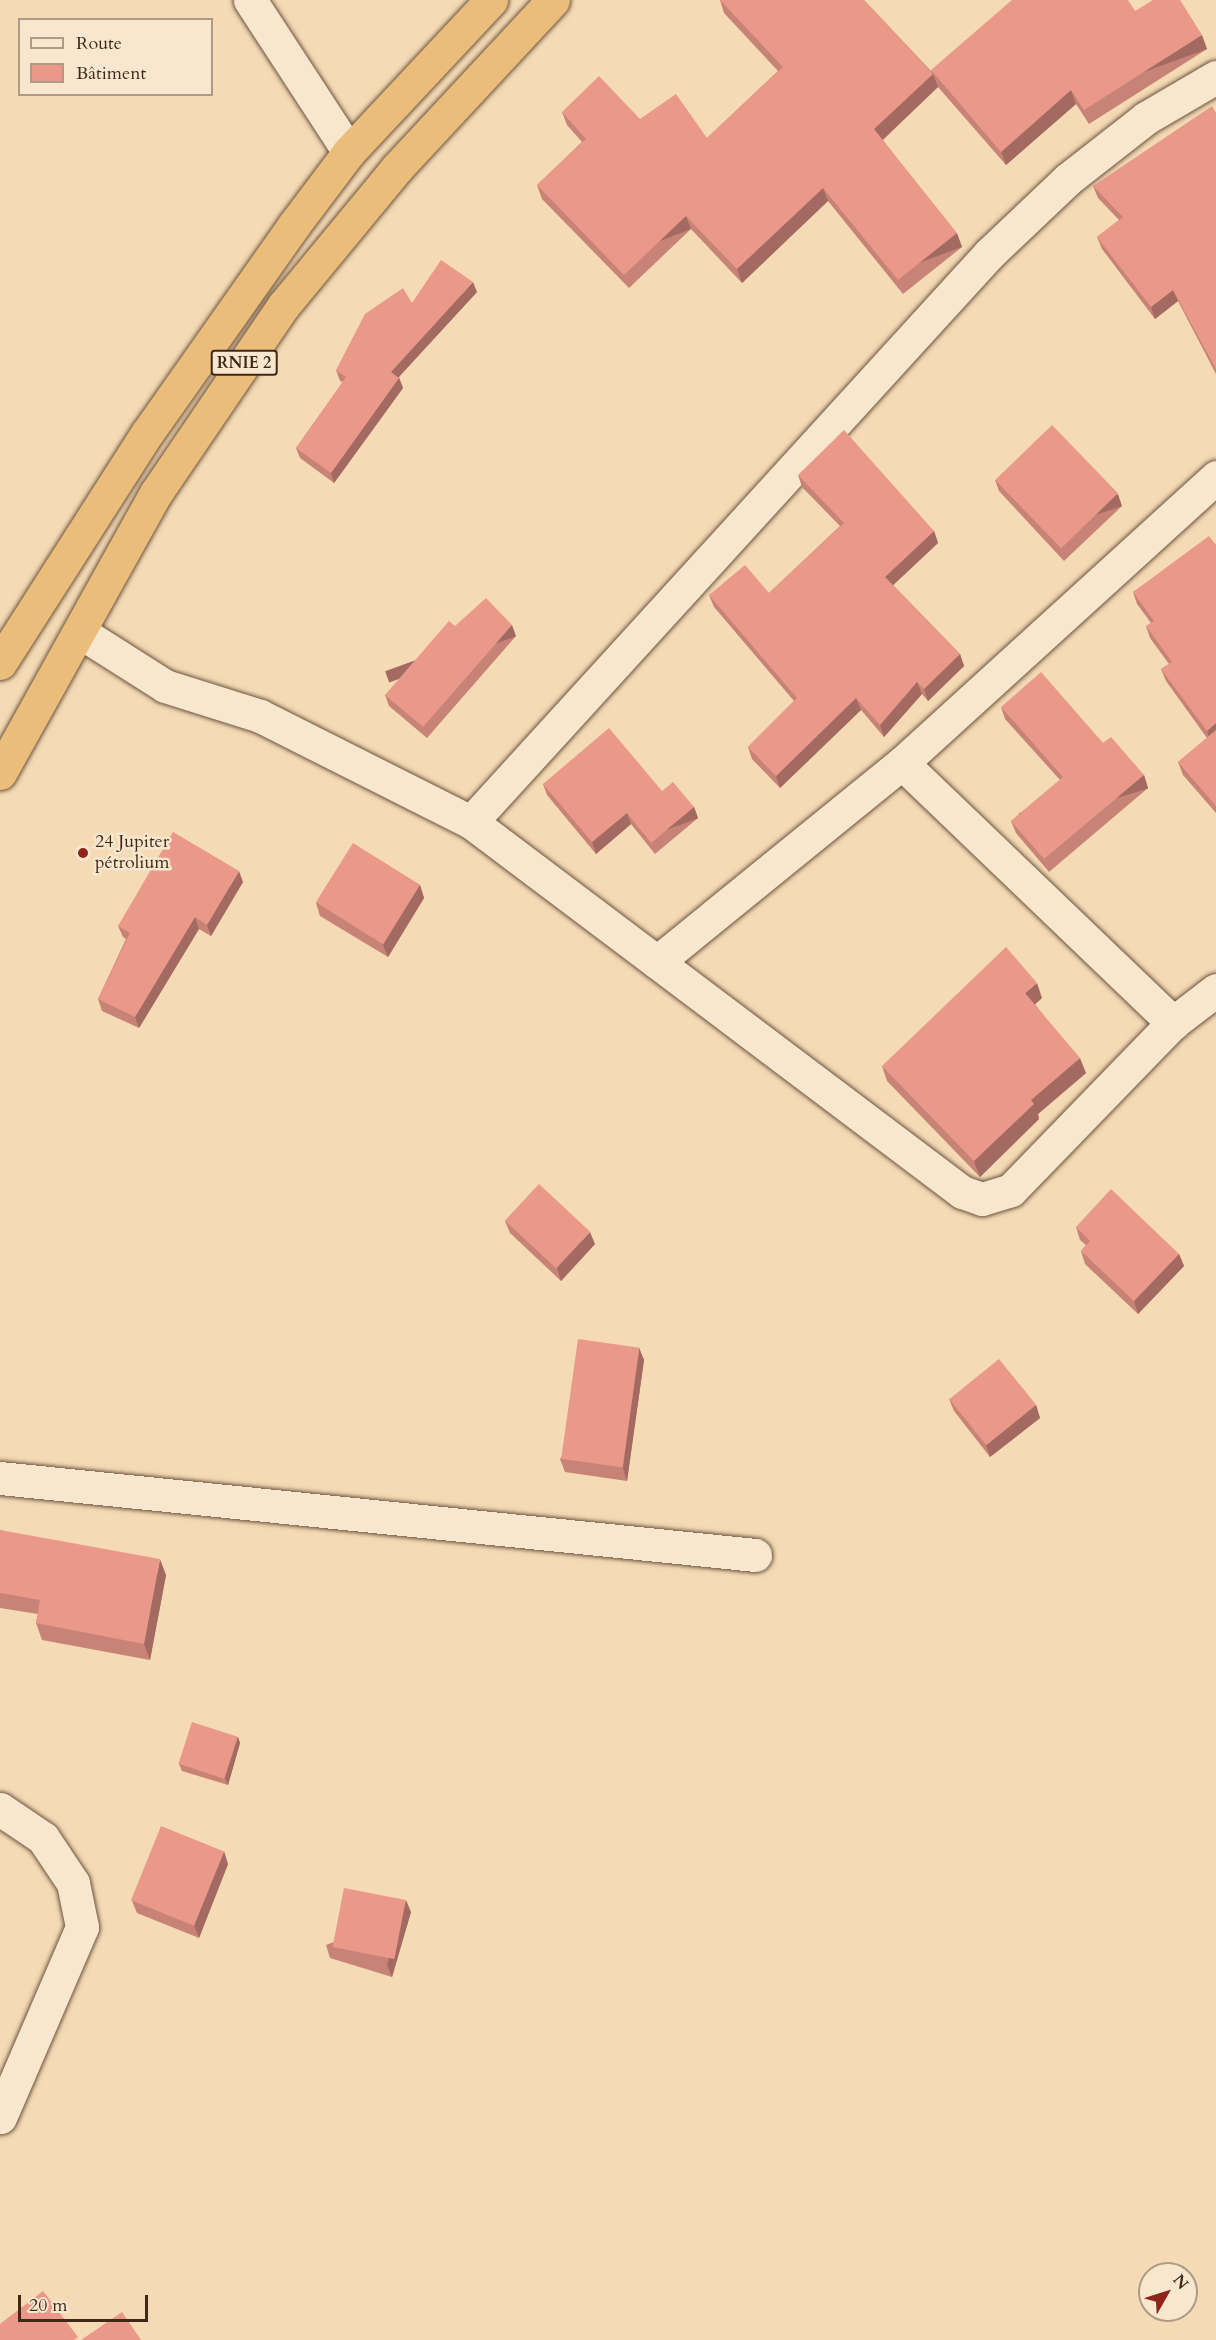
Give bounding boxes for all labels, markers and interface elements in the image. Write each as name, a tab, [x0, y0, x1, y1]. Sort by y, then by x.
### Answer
legend	[18, 18, 213, 96]
text: Route	[76, 31, 122, 56]
text: Bâtiment	[76, 61, 146, 86]
road number: RNIE 2	[210, 350, 278, 376]
place label: 24 Jupiter pétrolium	[95, 832, 169, 874]
marker: 24 Jupiter pétrolium	[76, 846, 90, 860]
north arrow	[1138, 2262, 1198, 2322]
text: N	[1168, 2270, 1193, 2294]
scale bar	[21, 2283, 152, 2321]
text: 20 m	[29, 2293, 68, 2318]

